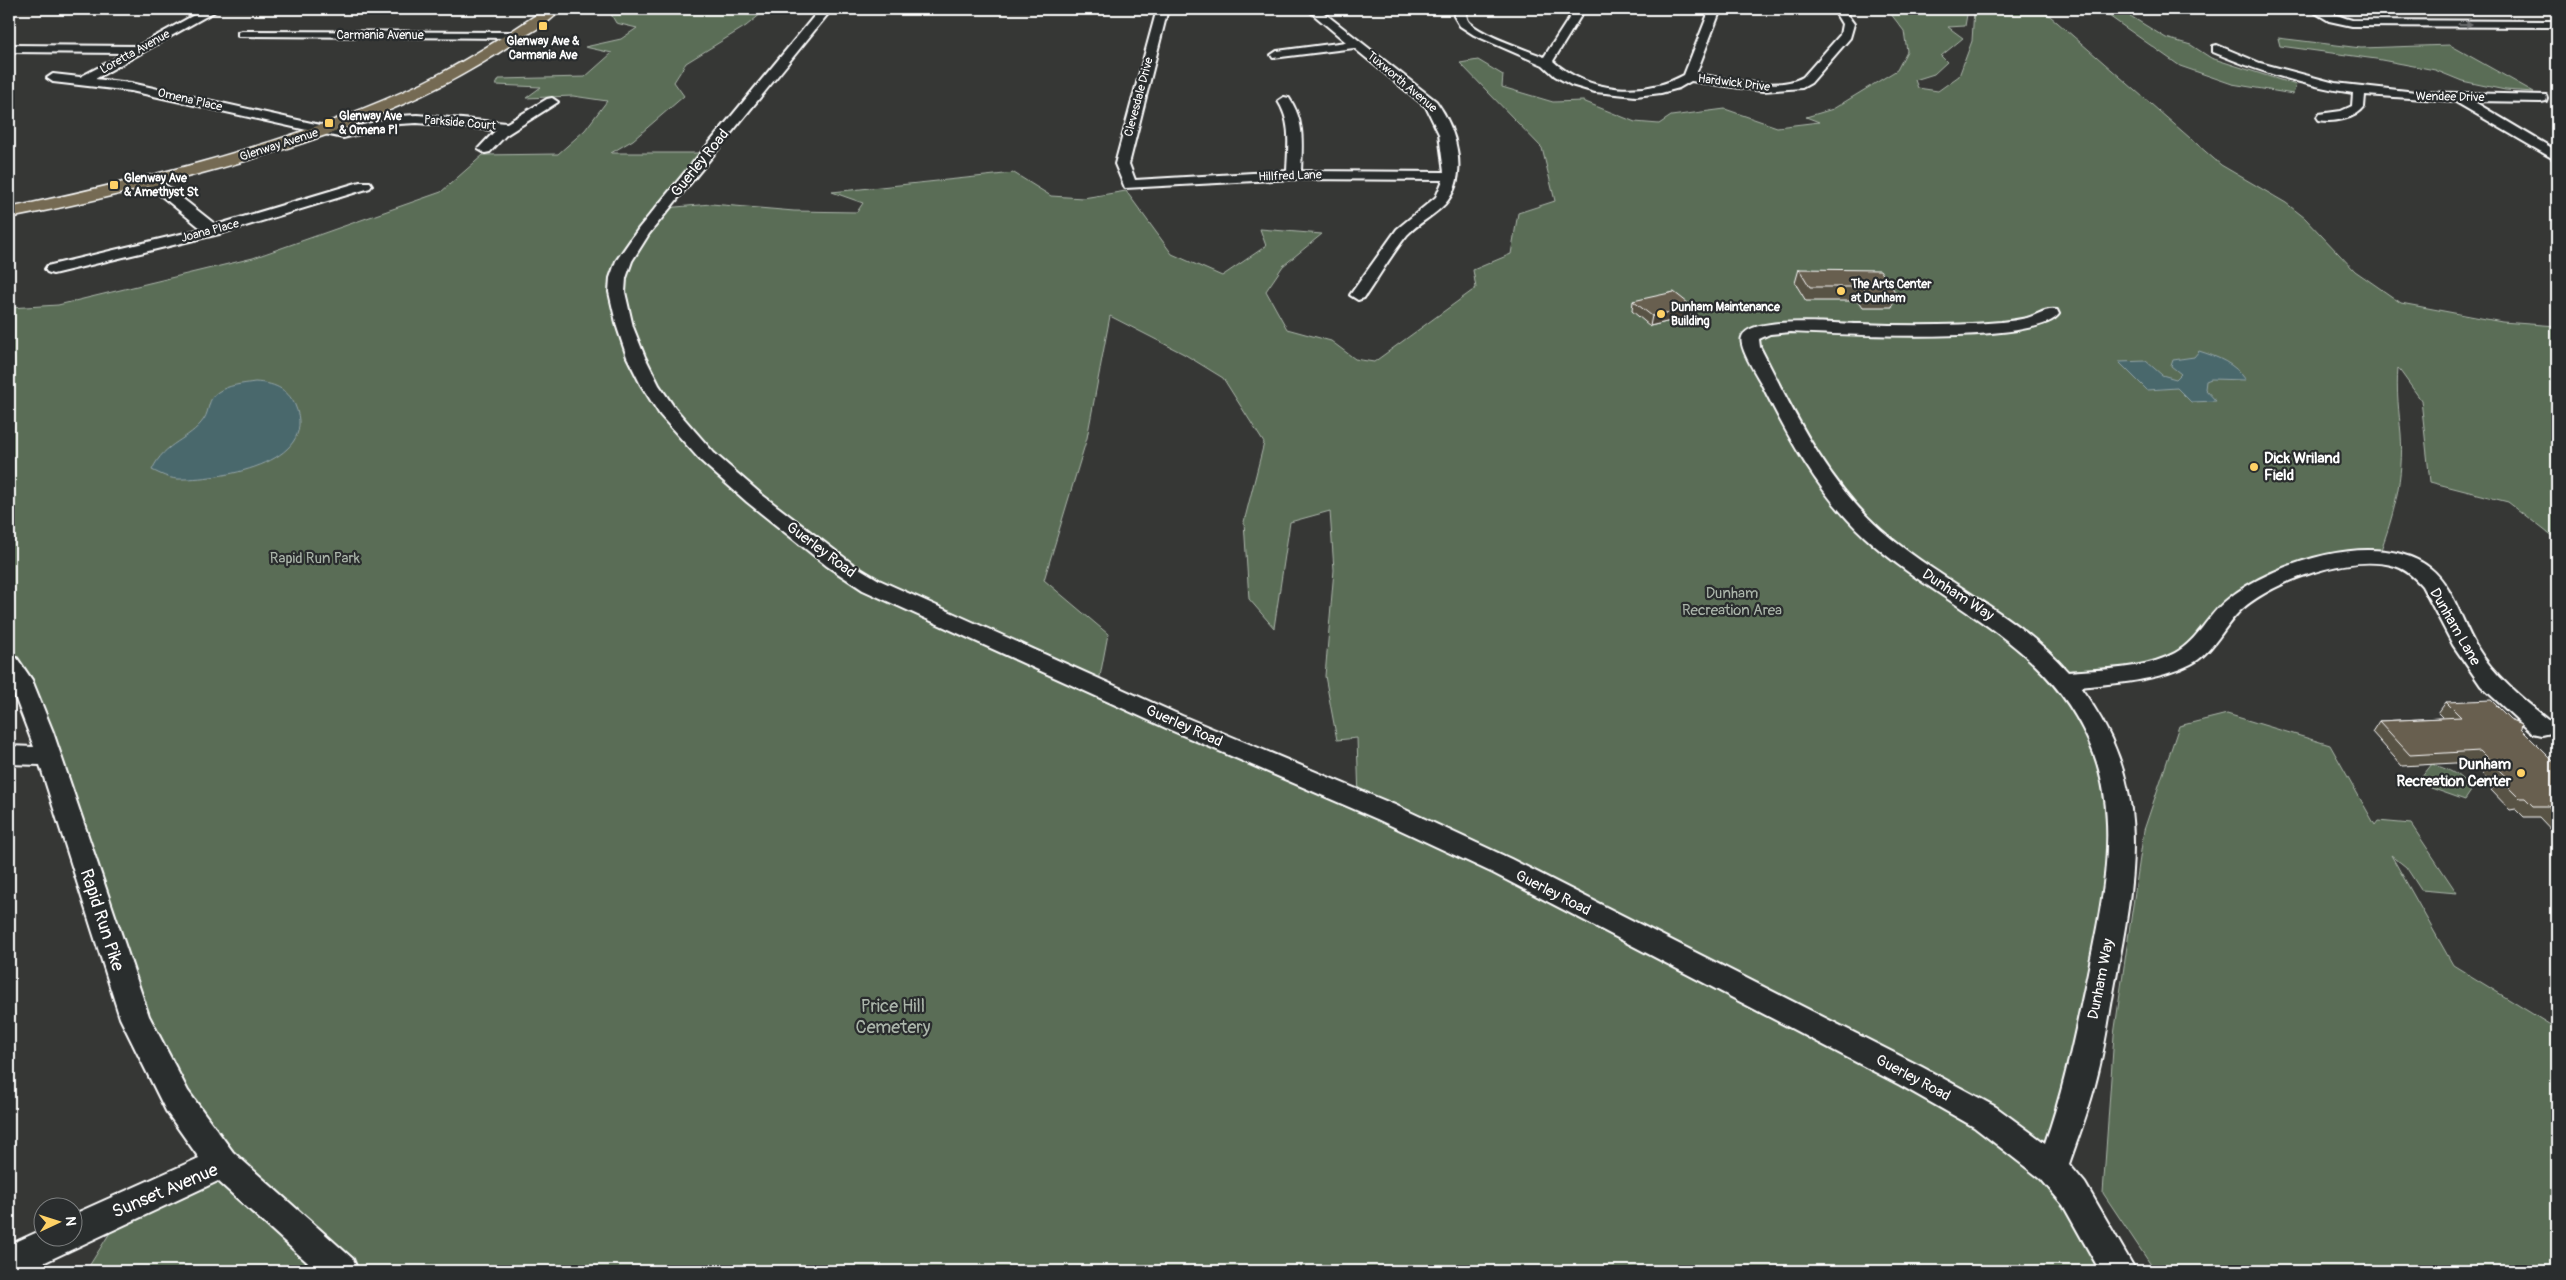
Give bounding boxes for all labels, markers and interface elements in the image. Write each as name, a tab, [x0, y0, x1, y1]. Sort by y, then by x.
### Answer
marker: Glenway Ave & Carmania Ave	[537, 20, 549, 32]
one-way arrow	[2458, 20, 2474, 28]
street label: Loretta Avenue	[97, 27, 173, 77]
street label: Carmania Avenue	[336, 28, 424, 43]
place label: Glenway Ave & Carmania Ave	[506, 34, 580, 63]
street label: Tuxworth Avenue	[1364, 48, 1440, 116]
street label: Clevesdale Drive	[1121, 56, 1157, 138]
street label: Hardwick Drive	[1697, 71, 1771, 95]
street label: Omena Place	[156, 85, 224, 115]
street label: Wendee Drive	[2415, 89, 2485, 105]
place label: Glenway Ave & Omena Pl	[339, 109, 403, 138]
street label: Parkside Court	[423, 112, 497, 134]
marker: Glenway Ave & Omena Pl	[323, 117, 335, 129]
street label: Glenway Avenue	[238, 125, 320, 165]
street label: Guerley Road	[667, 125, 733, 201]
street label: Hillfred Lane	[1258, 167, 1322, 185]
place label: Glenway Ave & Amethyst St	[124, 171, 200, 200]
marker: Glenway Ave & Amethyst St	[108, 179, 120, 191]
street label: Joana Place	[179, 216, 241, 246]
place label: The Arts Center at Dunham	[1850, 277, 1932, 306]
marker: The Arts Center at Dunham	[1835, 285, 1847, 297]
place label: Dunham Maintenance Building	[1671, 300, 1781, 329]
marker: Dunham Maintenance Building	[1655, 308, 1667, 320]
place label: Dick Wriland Field	[2264, 449, 2340, 485]
marker: Dick Wriland Field	[2248, 461, 2260, 473]
street label: Guerley Road	[783, 518, 859, 582]
park label: Rapid Run Park	[270, 549, 361, 568]
street label: Dunham Way	[1918, 565, 1998, 626]
park label: Dunham Recreation Area	[1682, 584, 1782, 620]
street label: Dunham Lane	[2425, 585, 2485, 670]
street label: Guerley Road	[1143, 701, 1225, 751]
place label: Dunham Recreation Center	[2396, 755, 2512, 791]
marker: Dunham Recreation Center	[2515, 767, 2527, 779]
street label: Rapid Run Pike	[75, 866, 129, 974]
street label: Guerley Road	[1512, 866, 1594, 920]
street label: Dunham Way	[2084, 936, 2118, 1021]
park label: Price Hill Cemetery	[856, 995, 931, 1039]
street label: Guerley Road	[1872, 1050, 1954, 1106]
street label: Sunset Avenue	[109, 1158, 222, 1224]
north arrow	[32, 1198, 82, 1248]
text: N	[62, 1216, 79, 1226]

